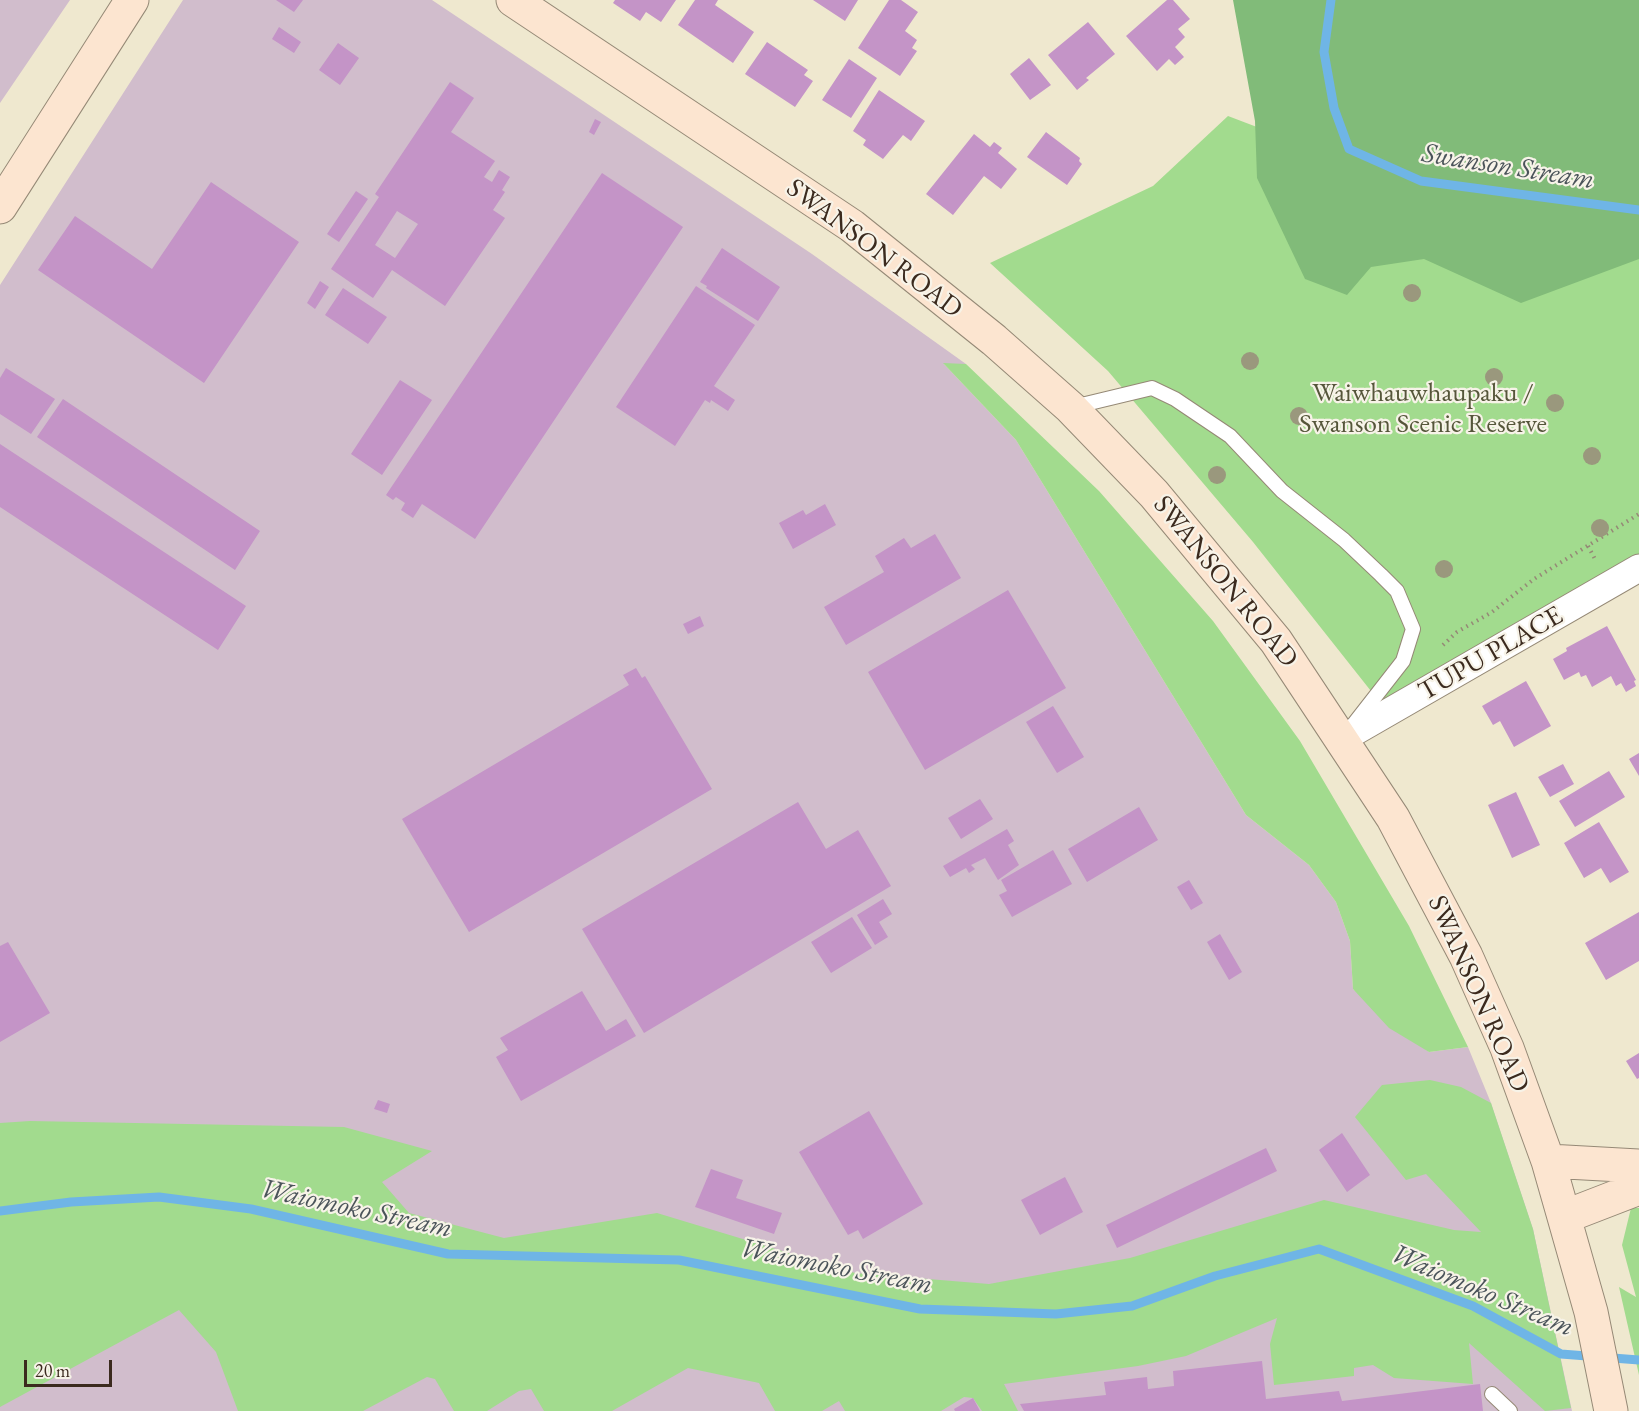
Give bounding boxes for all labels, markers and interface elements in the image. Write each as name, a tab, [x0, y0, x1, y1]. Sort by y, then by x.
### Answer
water label: Swanson Stream	[1420, 137, 1596, 197]
street label: SWANSON ROAD	[780, 172, 968, 326]
park label: Waiwhauwhaupaku / Swanson Scenic Reserve	[1299, 378, 1547, 441]
street label: SWANSON ROAD	[1146, 489, 1304, 675]
street label: TUPU PLACE	[1413, 600, 1569, 708]
street label: SWANSON ROAD	[1420, 891, 1536, 1097]
water label: Waiomoko Stream	[257, 1172, 455, 1246]
water label: Waiomoko Stream	[737, 1232, 935, 1302]
water label: Waiomoko Stream	[1386, 1237, 1578, 1345]
scale bar	[27, 1348, 116, 1386]
text: 20 m	[35, 1359, 70, 1382]

